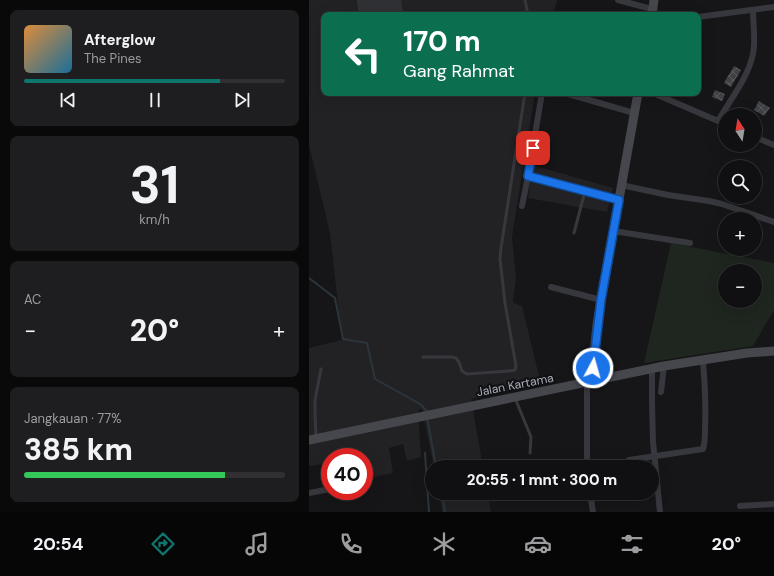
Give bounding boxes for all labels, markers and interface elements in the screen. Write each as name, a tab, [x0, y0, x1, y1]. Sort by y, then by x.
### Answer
text: 170 m	[403, 23, 481, 60]
icon: left	[337, 28, 389, 80]
text: Afterglow	[84, 30, 156, 50]
text: The Pines	[84, 50, 142, 67]
text: Gang Rahmat	[403, 59, 515, 83]
icon: previous	[57, 89, 79, 111]
icon: pause	[144, 89, 166, 111]
icon: next	[231, 89, 253, 111]
north arrow	[718, 108, 762, 152]
map controls	[718, 108, 762, 308]
pin	[516, 131, 550, 165]
icon: arrive	[522, 137, 544, 159]
text: 31	[130, 151, 179, 219]
button: search	[718, 160, 762, 204]
text: km/h	[139, 211, 170, 228]
button: +	[718, 212, 762, 256]
button: −	[718, 264, 762, 308]
text: AC	[24, 291, 41, 308]
text: 20°	[130, 311, 179, 350]
text: −	[24, 316, 36, 345]
text: +	[273, 316, 285, 345]
position arrow	[572, 347, 614, 389]
street label: Jalan Kartama	[475, 370, 555, 400]
text: Jangkauan · 77%	[24, 410, 121, 427]
text: 385 km	[24, 430, 133, 469]
speed limit sign: 40	[321, 448, 373, 500]
text: 20:55 · 1 mnt · 300 m	[467, 470, 617, 490]
icon: directions	[149, 530, 177, 558]
icon: music	[243, 530, 271, 558]
icon: phone	[337, 530, 365, 558]
icon: climate	[430, 530, 458, 558]
icon: car	[524, 530, 552, 558]
icon: filters	[618, 530, 646, 558]
text: 20:54	[33, 532, 83, 556]
text: 20°	[712, 532, 741, 556]

